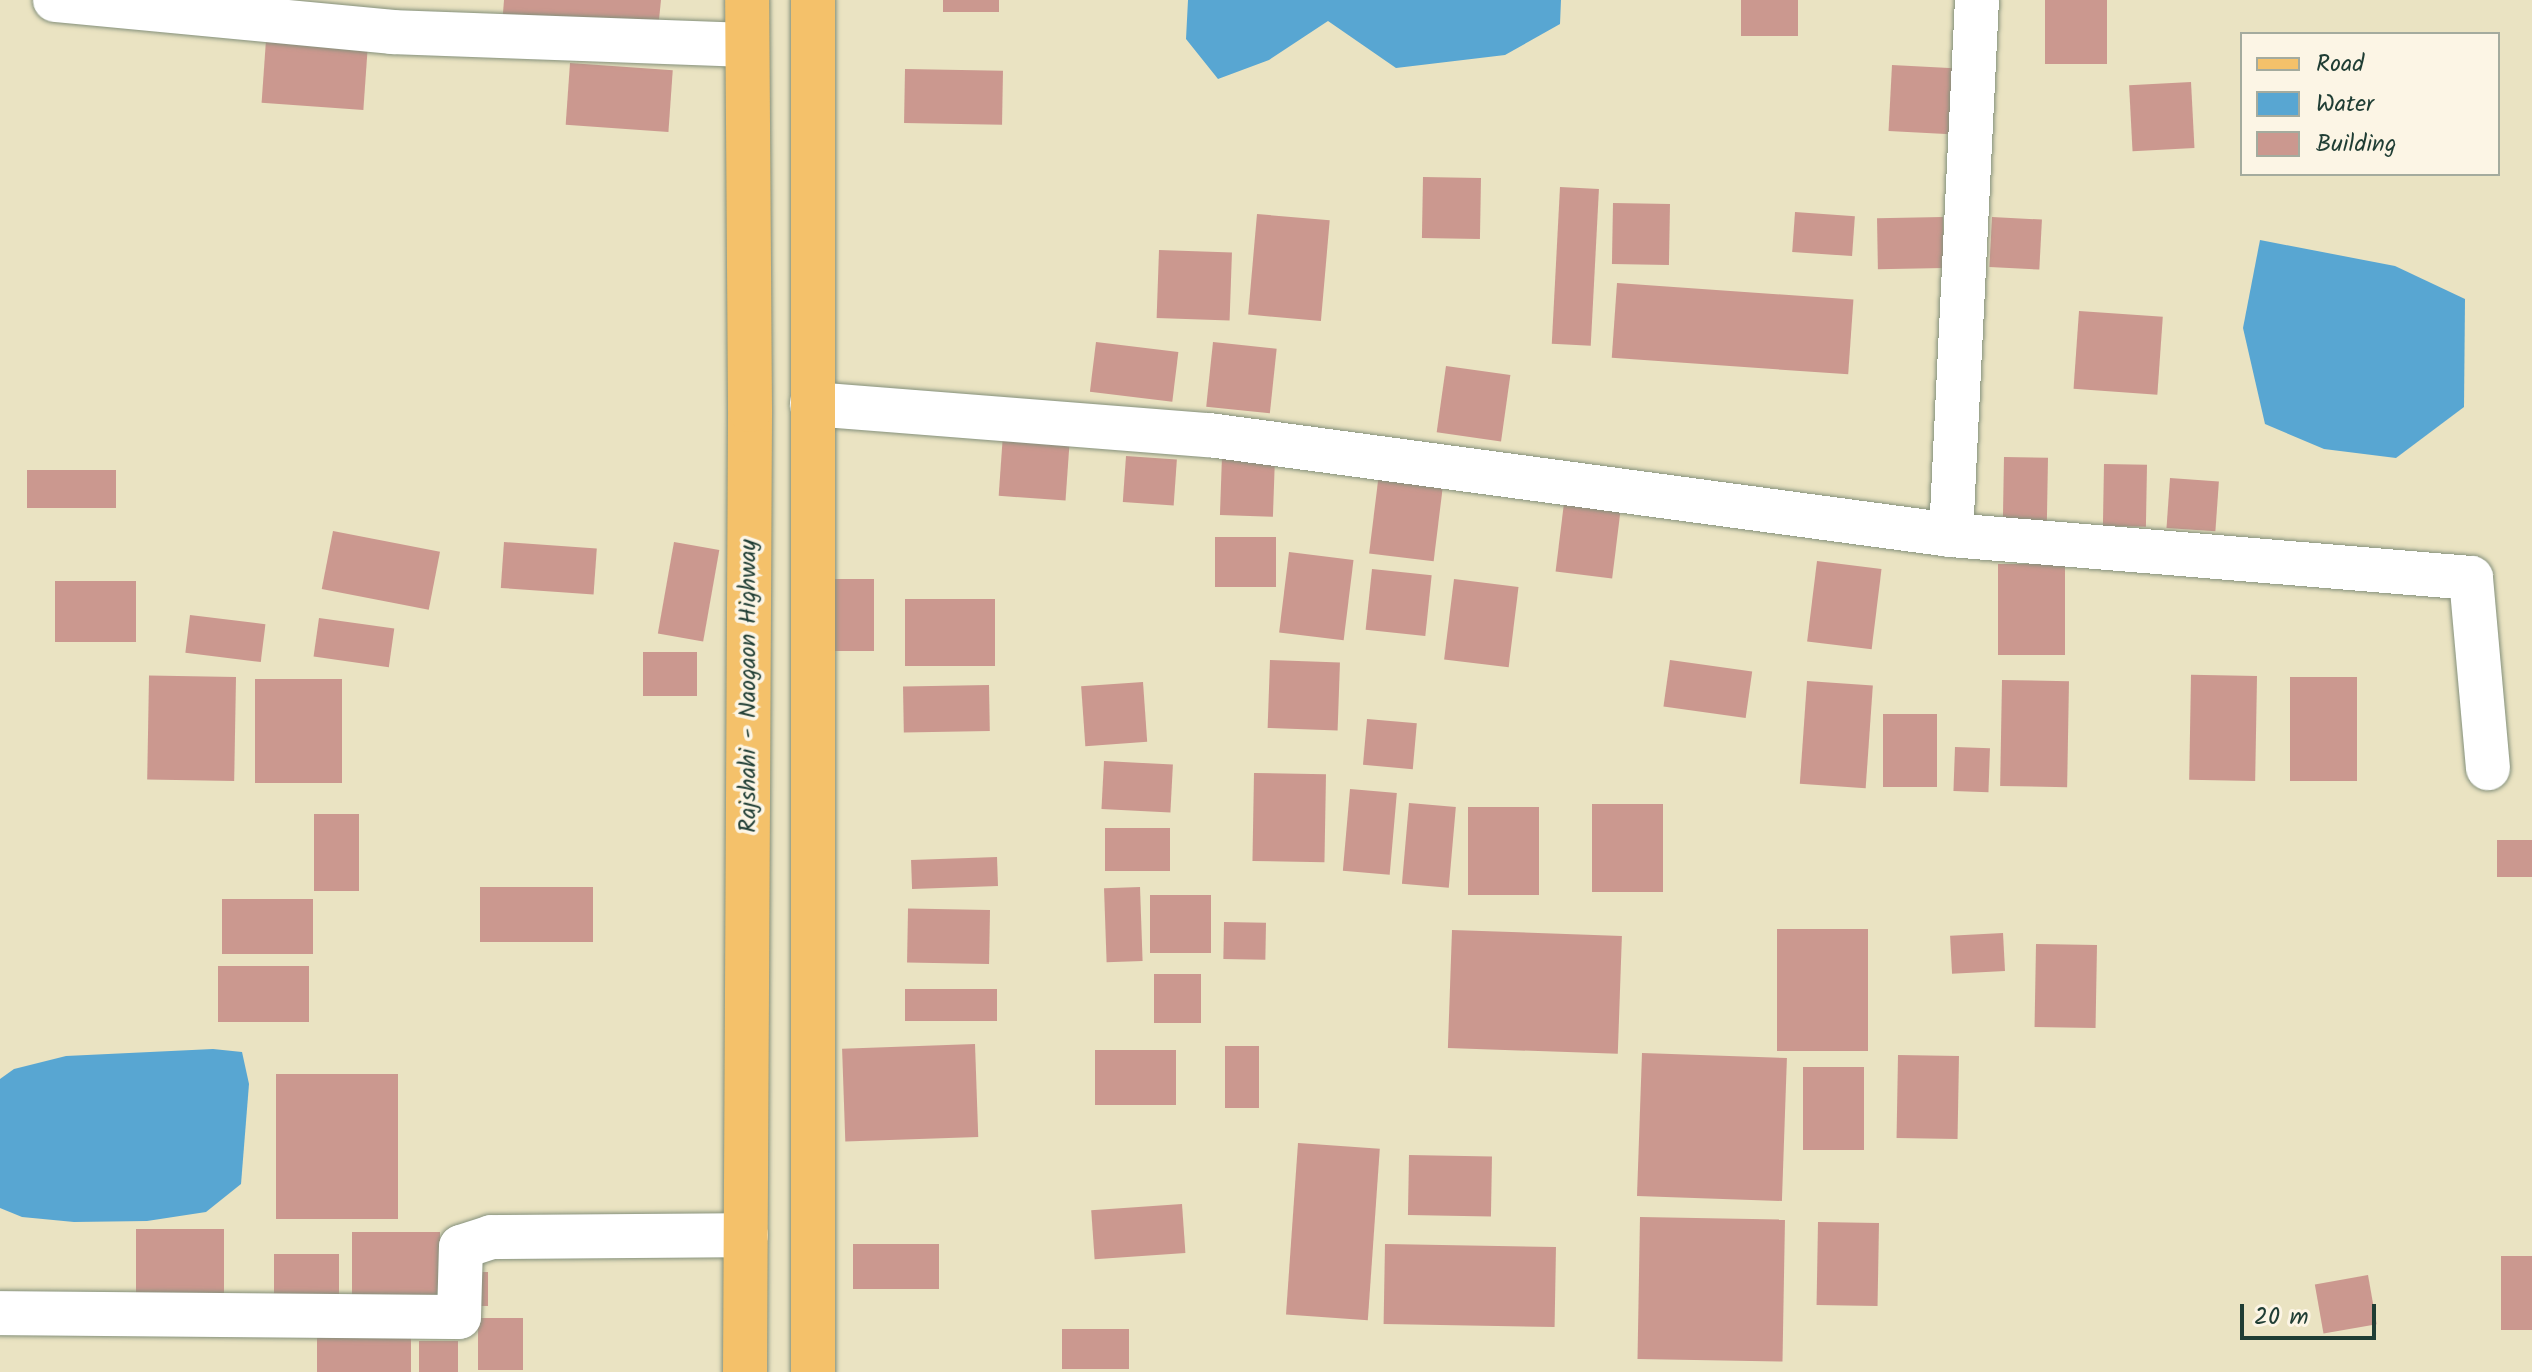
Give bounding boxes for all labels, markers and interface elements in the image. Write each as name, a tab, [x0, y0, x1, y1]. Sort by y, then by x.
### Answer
legend	[2240, 32, 2500, 176]
text: Road	[2316, 45, 2364, 84]
text: Water	[2316, 85, 2374, 124]
text: Building	[2316, 125, 2396, 164]
street label: Rajshahi - Naogaon Highway	[735, 539, 763, 833]
scale bar	[2244, 1288, 2380, 1338]
text: 20 m	[2254, 1298, 2309, 1337]

